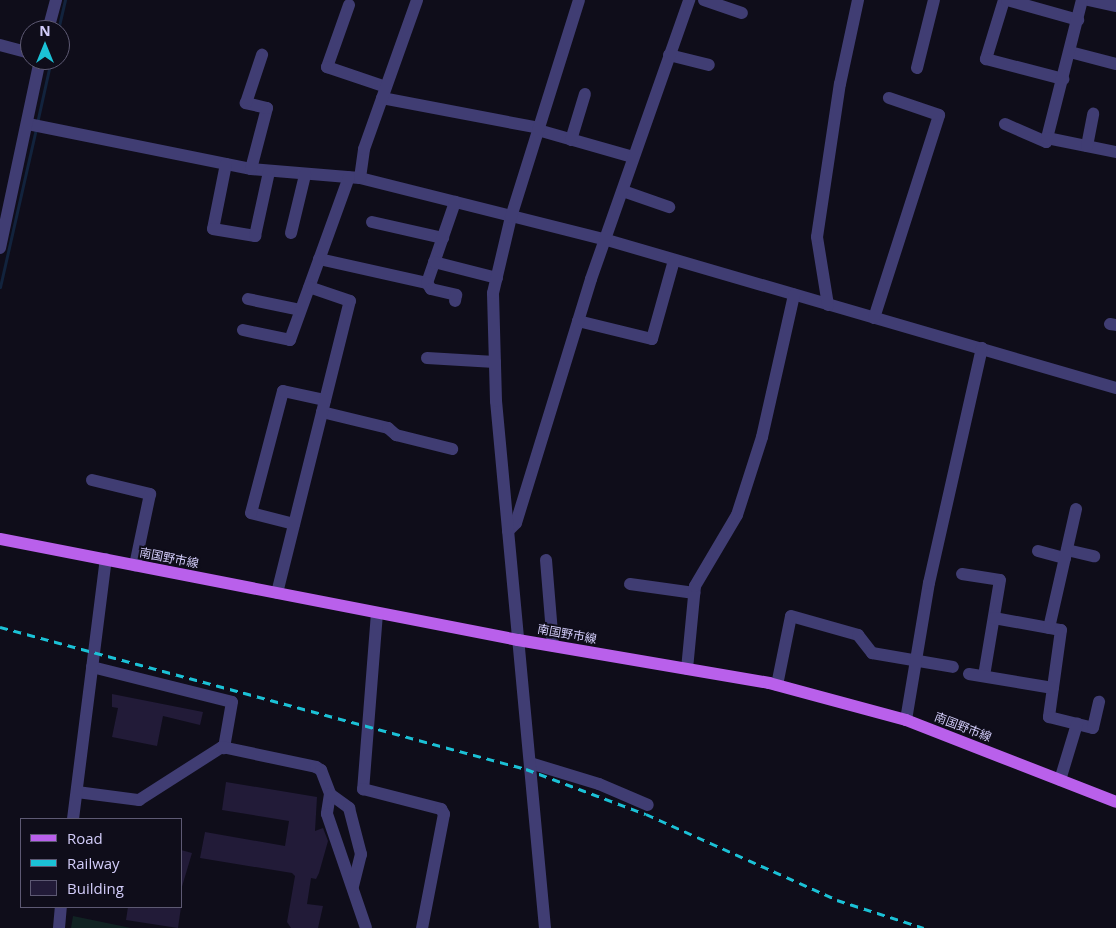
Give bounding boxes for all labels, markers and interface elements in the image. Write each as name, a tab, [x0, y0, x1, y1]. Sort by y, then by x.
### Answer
north arrow	[20, 20, 70, 70]
text: N	[39, 21, 51, 40]
street label: 南国野市線	[138, 545, 200, 571]
street label: 南国野市線	[536, 622, 598, 646]
street label: 南国野市線	[932, 710, 994, 744]
legend	[20, 818, 182, 908]
text: Road	[67, 828, 103, 848]
text: Railway	[67, 853, 120, 873]
text: Building	[67, 878, 124, 898]

